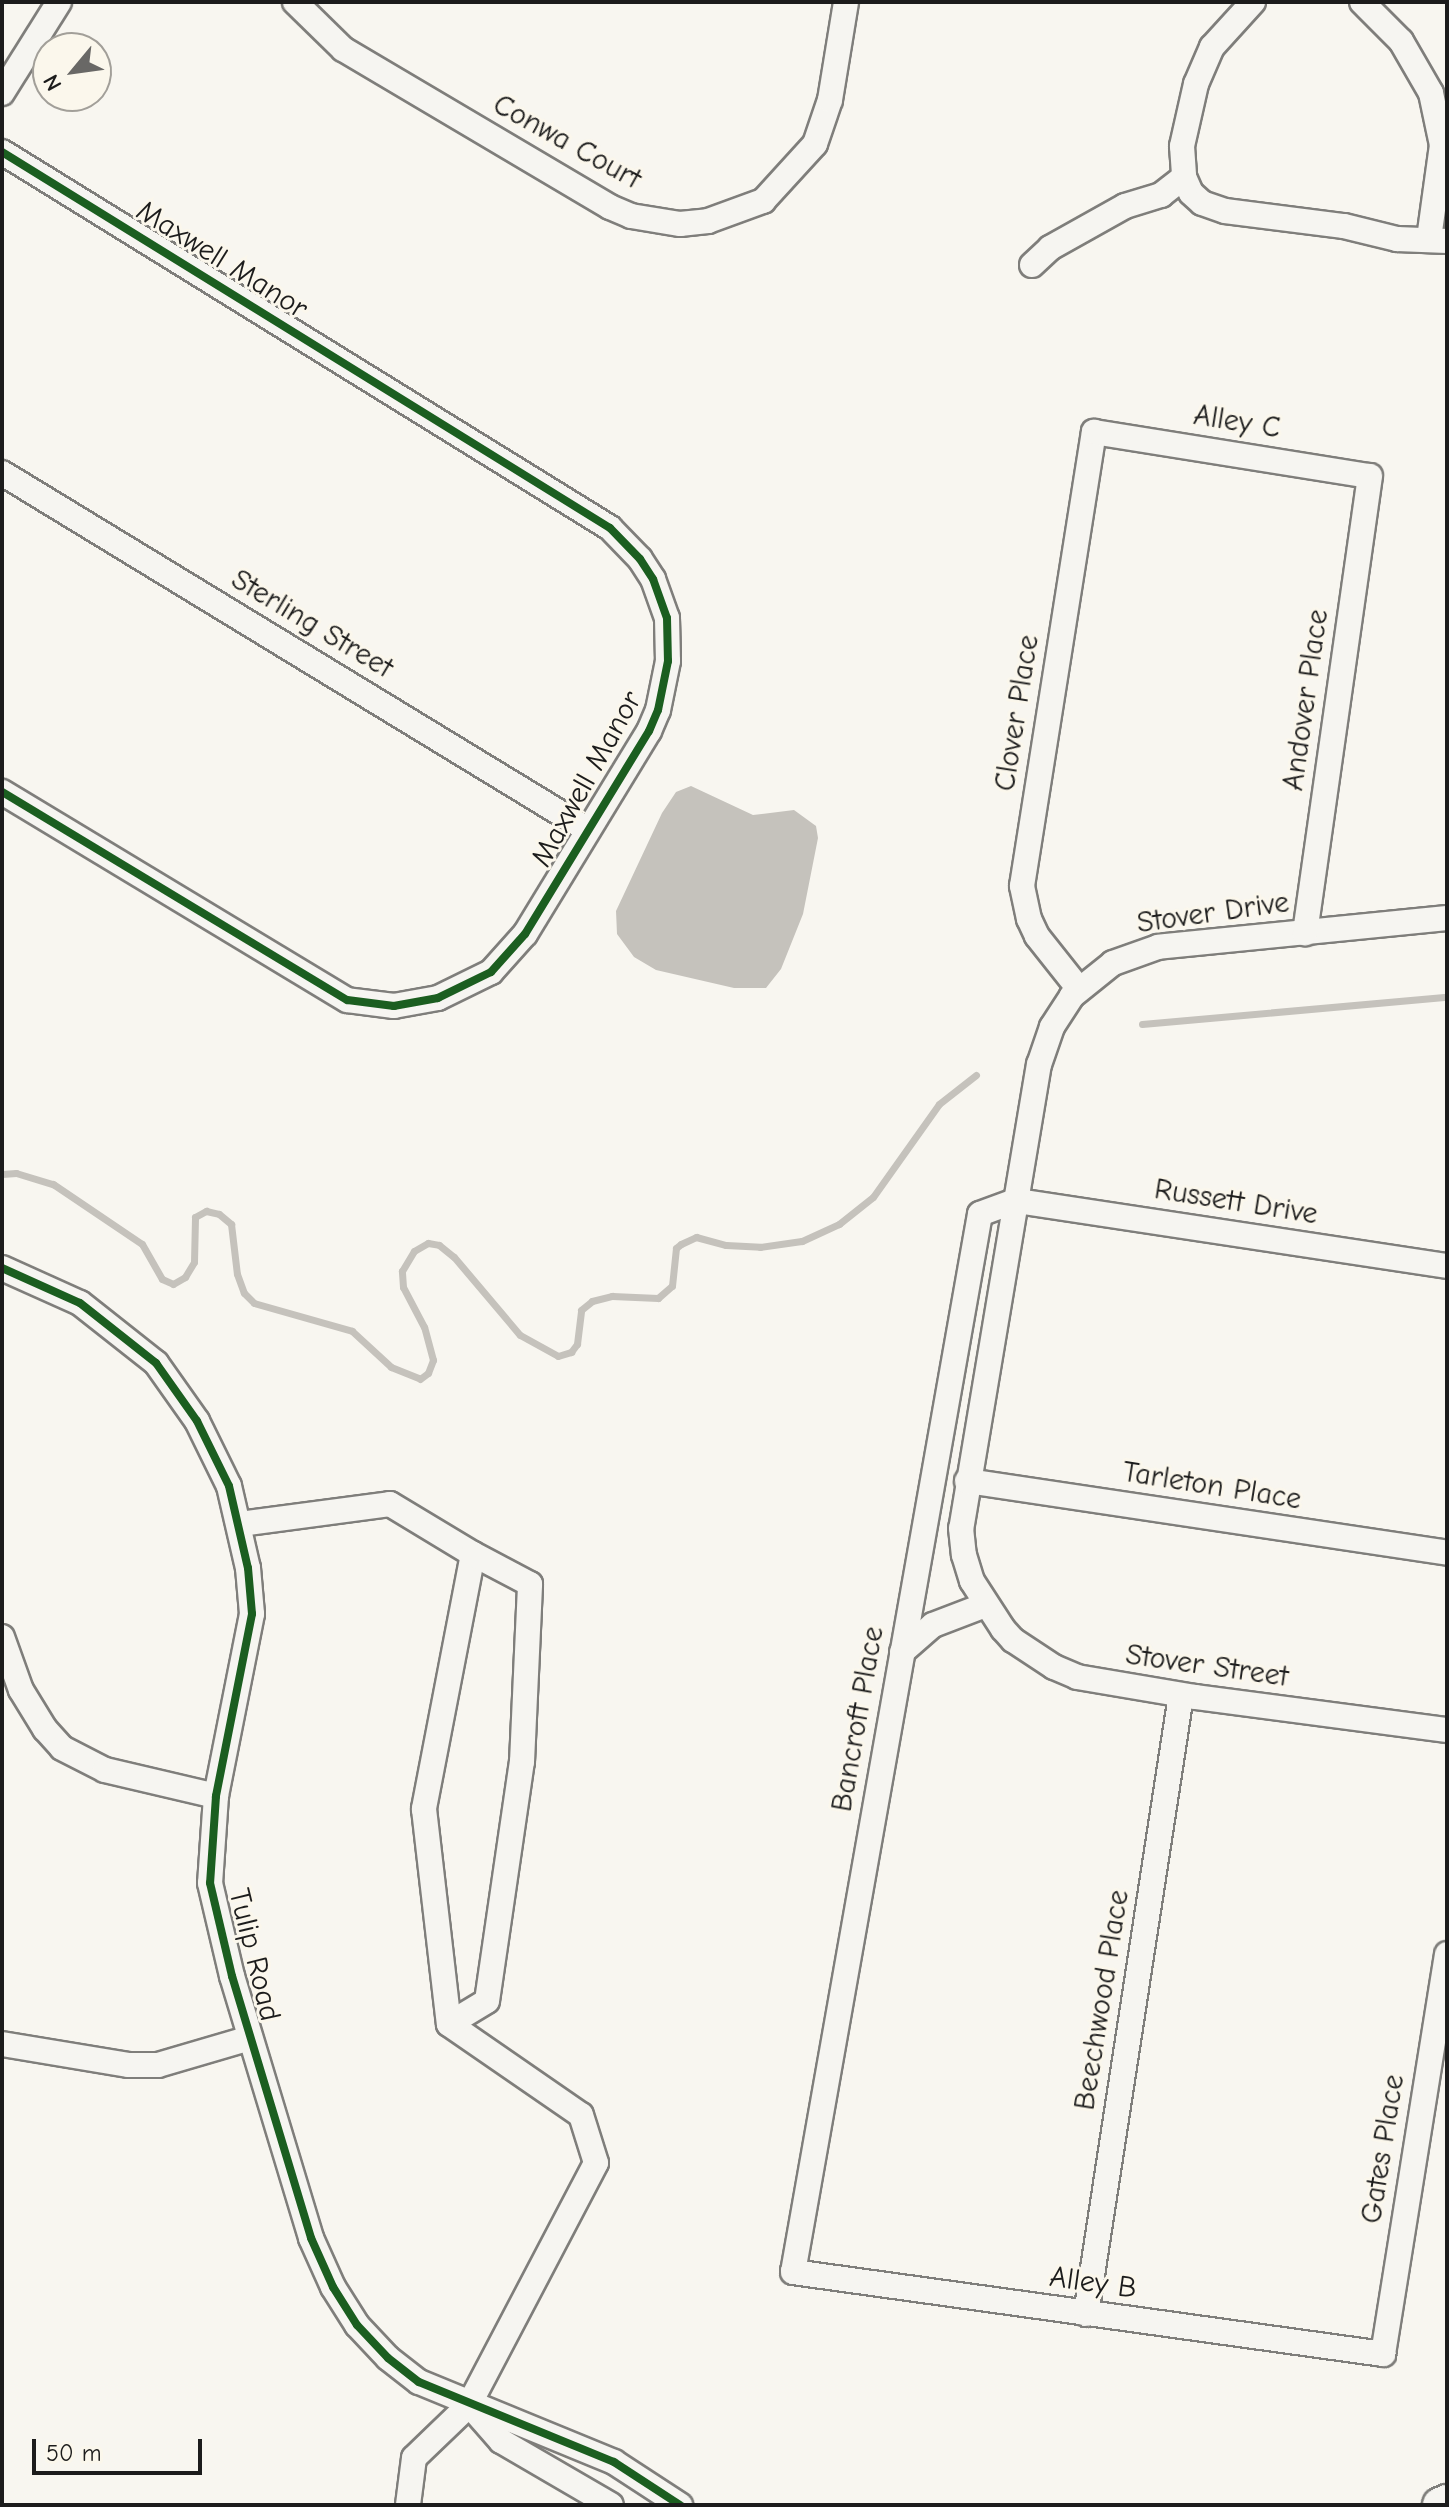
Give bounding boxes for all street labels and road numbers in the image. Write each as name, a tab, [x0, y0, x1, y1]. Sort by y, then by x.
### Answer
street label: Conwa Court	[487, 87, 647, 197]
street label: Maxwell Manor	[130, 193, 314, 327]
street label: Alley C	[1191, 397, 1283, 447]
street label: Sterling Street	[225, 562, 399, 686]
street label: Andover Place	[1275, 607, 1337, 793]
street label: Clover Place	[987, 632, 1047, 794]
street label: Maxwell Manor	[524, 685, 650, 873]
street label: Stover Drive	[1135, 885, 1291, 941]
street label: Russett Drive	[1152, 1171, 1320, 1233]
street label: Tarleton Place	[1120, 1454, 1304, 1518]
street label: Bancroft Place	[824, 1624, 892, 1814]
street label: Stover Street	[1123, 1637, 1291, 1695]
street label: Tulip Road	[220, 1885, 288, 2025]
street label: Beechwood Place	[1067, 1887, 1137, 2113]
street label: Gates Place	[1353, 2072, 1413, 2226]
street label: Alley B	[1047, 2259, 1139, 2307]

